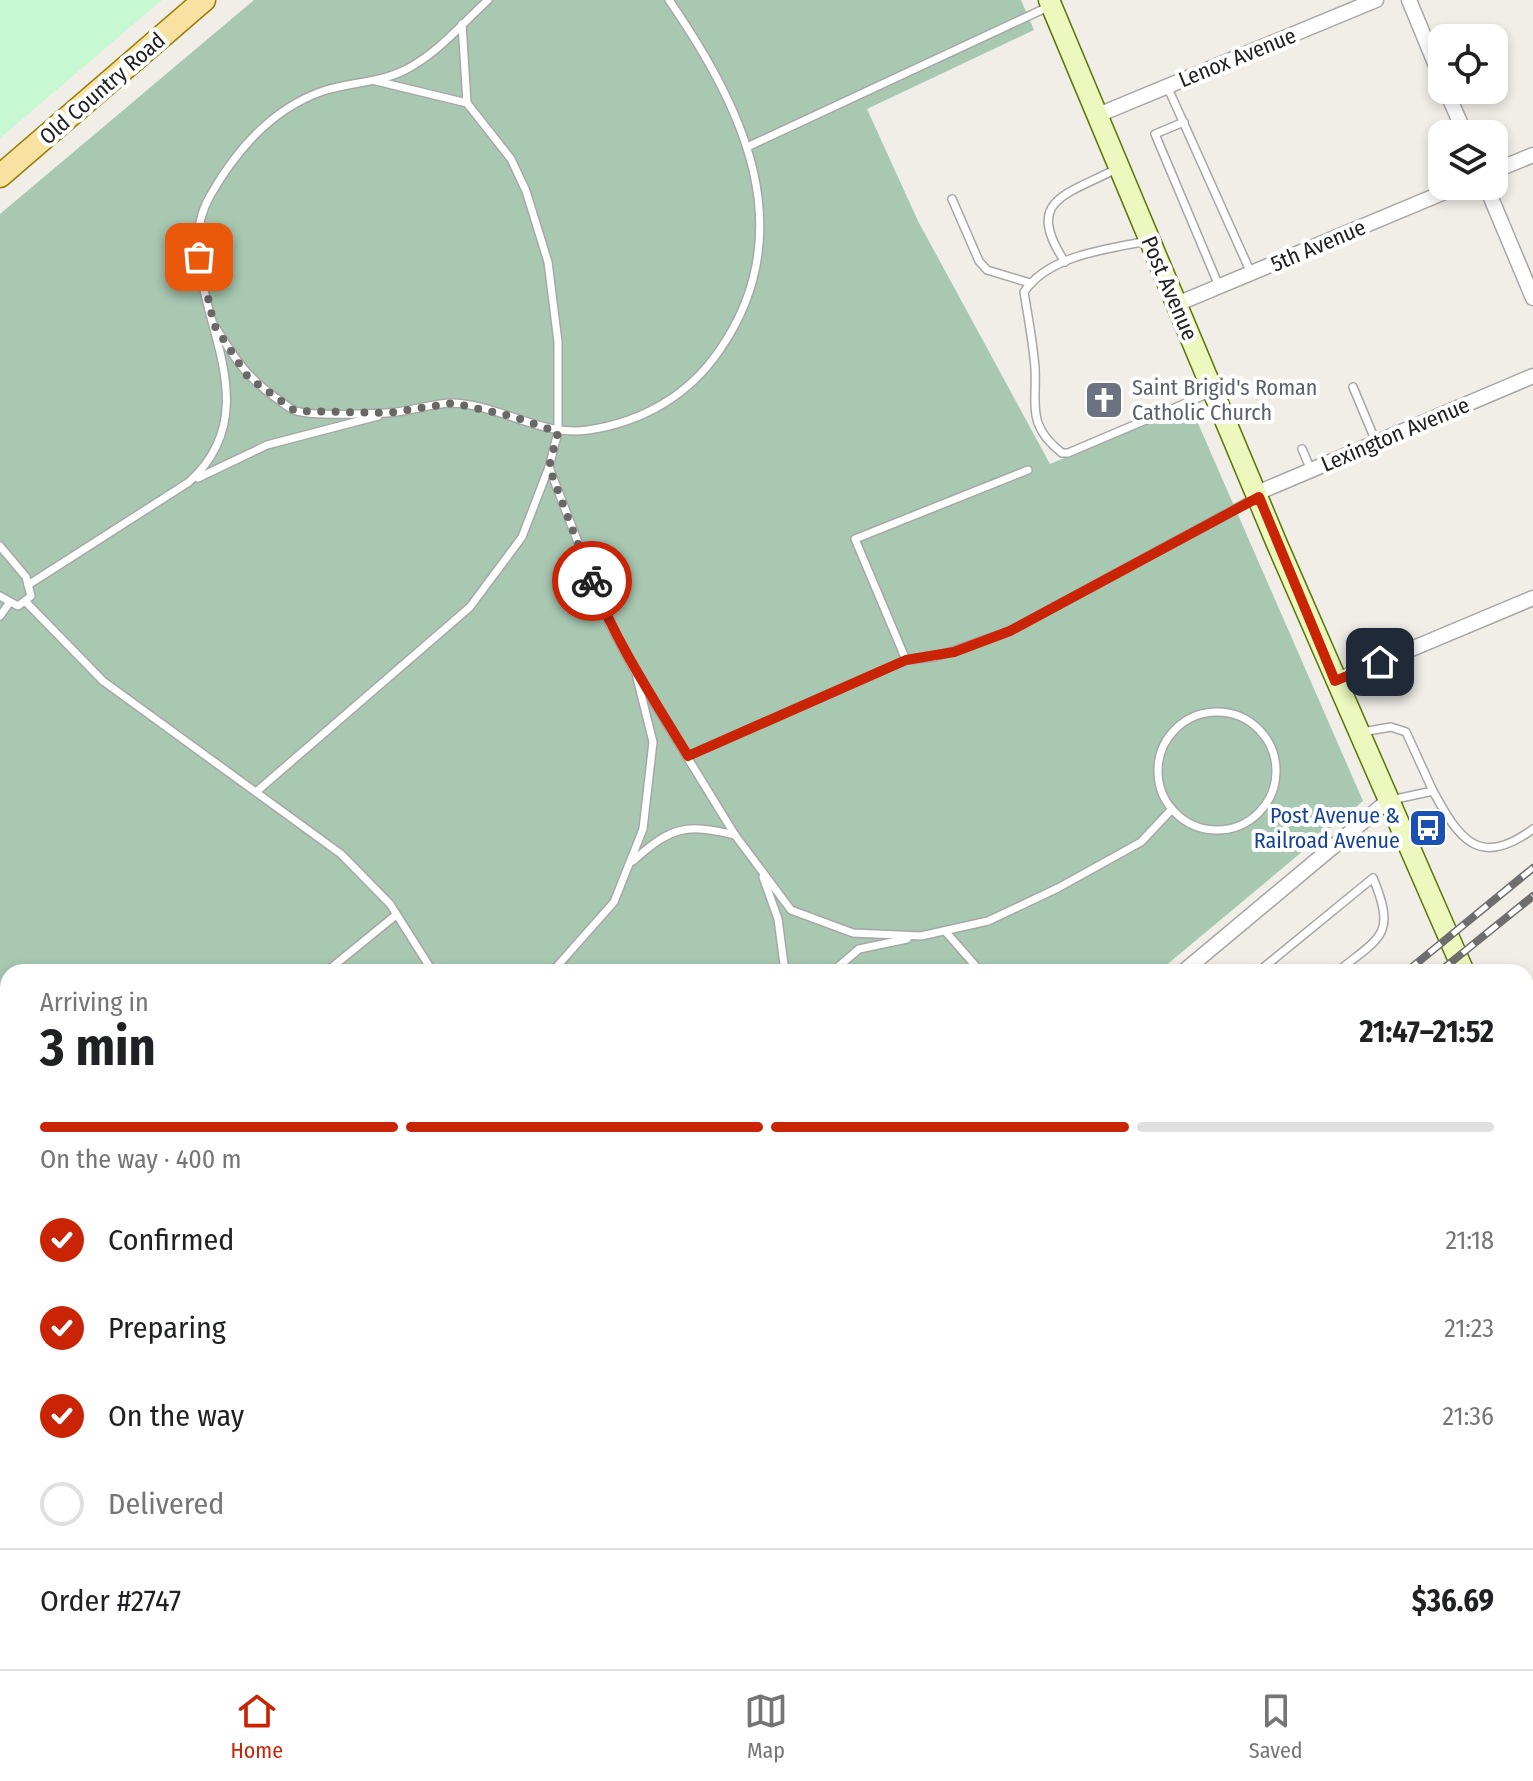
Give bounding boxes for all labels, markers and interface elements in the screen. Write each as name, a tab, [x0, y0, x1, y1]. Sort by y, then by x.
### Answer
street label: Lenox Avenue	[1175, 22, 1300, 93]
map controls	[1428, 24, 1508, 200]
button: locate	[1428, 24, 1508, 104]
street label: Old Country Road	[34, 27, 171, 150]
button: layers	[1428, 120, 1508, 200]
street label: 5th Avenue	[1267, 213, 1370, 277]
pin	[165, 223, 233, 291]
street label: Post Avenue	[1136, 232, 1204, 344]
icon: bag	[177, 235, 221, 279]
place label: Saint Brigid's Roman Catholic Church	[1132, 374, 1317, 426]
church icon: Saint Brigid's Roman Catholic Church	[1083, 379, 1125, 421]
street label: Lexington Avenue	[1317, 391, 1473, 478]
courier	[552, 541, 632, 621]
icon: bike	[570, 559, 614, 603]
pin	[1346, 628, 1414, 696]
icon: home	[1358, 640, 1402, 684]
place label: Post Avenue & Railroad Avenue	[1254, 802, 1400, 854]
bus stop icon: Post Avenue & Railroad Avenue	[1407, 807, 1449, 849]
text: Arriving in	[40, 987, 149, 1018]
text: 21:47–21:52	[1359, 1014, 1494, 1050]
text: 3 min	[40, 1016, 156, 1079]
text: On the way · 400 m	[40, 1144, 241, 1175]
icon: check	[40, 1218, 84, 1262]
text: Confirmed	[108, 1222, 234, 1258]
text: 21:18	[1445, 1225, 1494, 1256]
icon: check	[40, 1306, 84, 1350]
text: Preparing	[108, 1310, 226, 1346]
text: 21:23	[1444, 1313, 1494, 1344]
icon: check	[40, 1394, 84, 1438]
text: On the way	[108, 1398, 244, 1434]
text: 21:36	[1443, 1401, 1494, 1432]
text: Delivered	[108, 1486, 224, 1522]
text: Order #2747	[40, 1583, 181, 1619]
text: $36.69	[1412, 1583, 1494, 1619]
tab: Home	[230, 1689, 283, 1764]
tab: Map	[744, 1689, 788, 1764]
tab: Saved	[1249, 1689, 1303, 1764]

